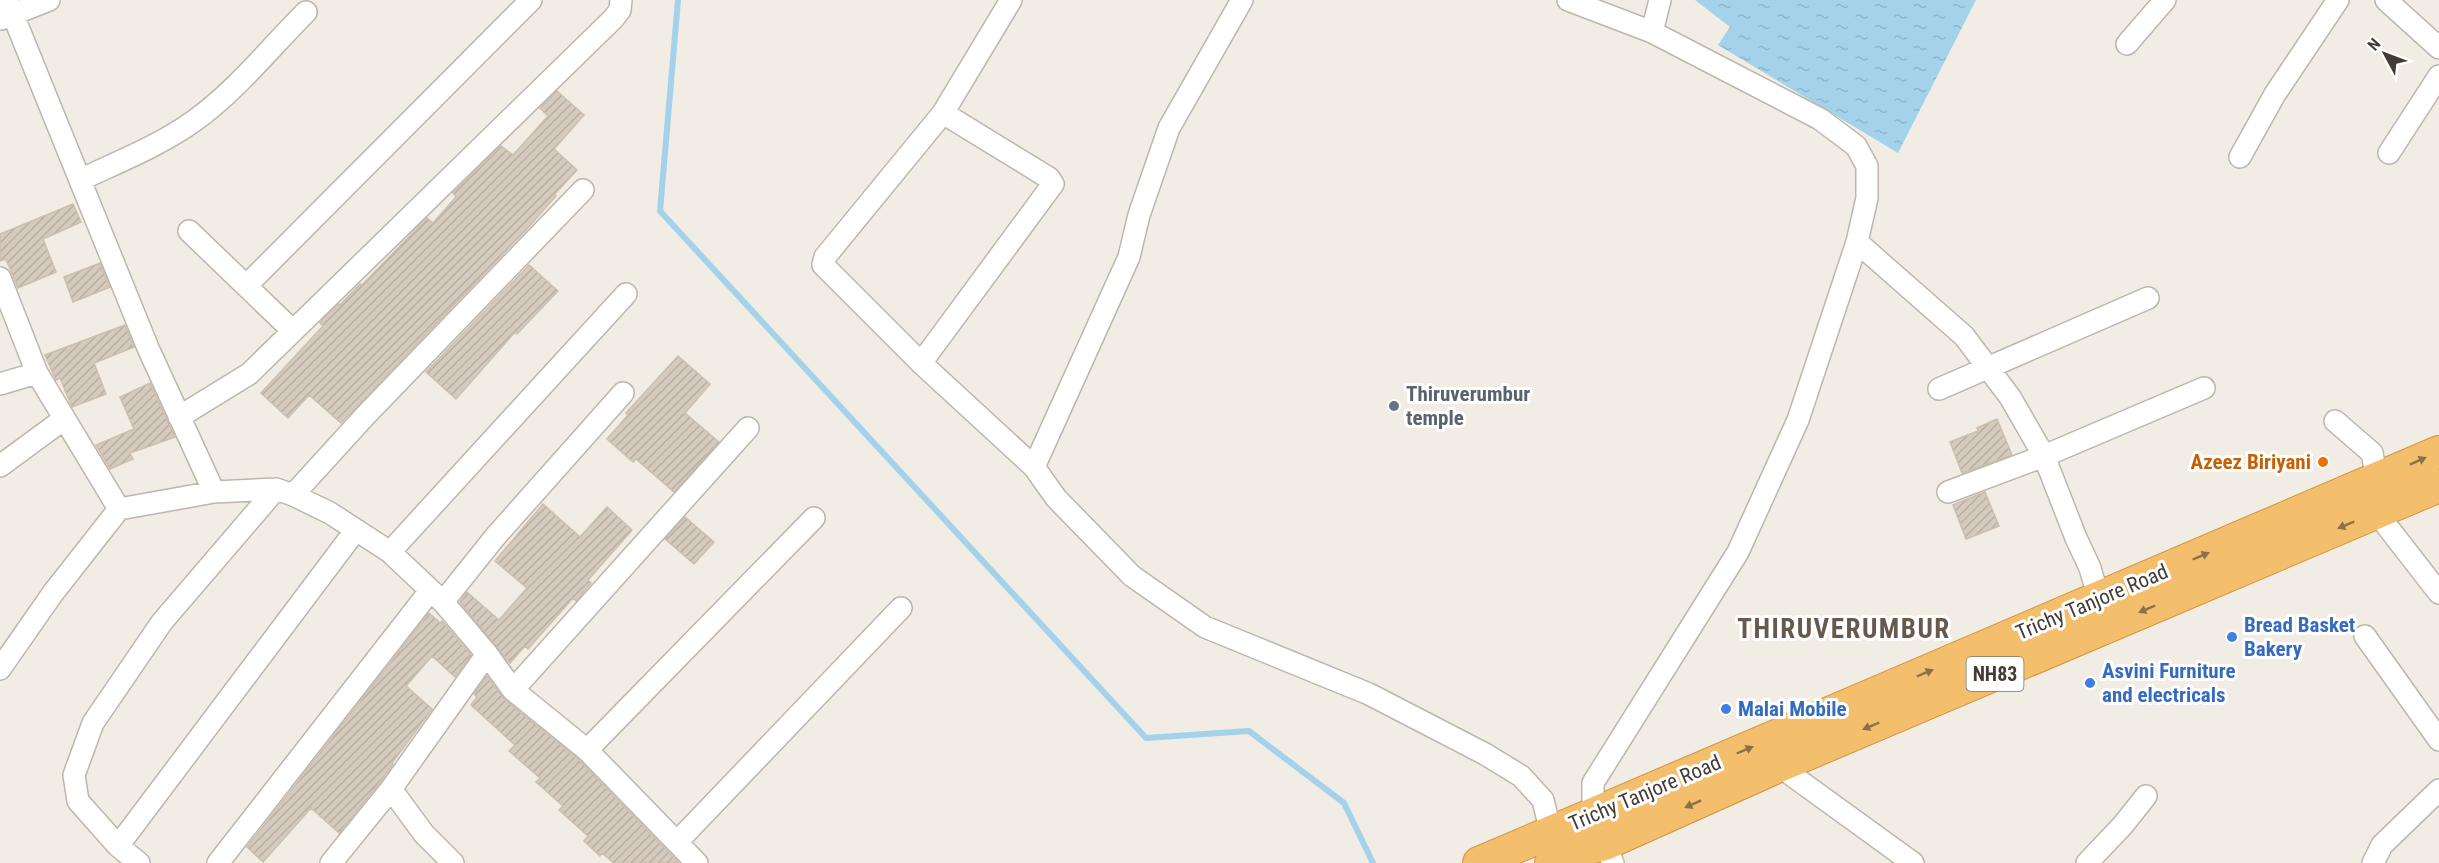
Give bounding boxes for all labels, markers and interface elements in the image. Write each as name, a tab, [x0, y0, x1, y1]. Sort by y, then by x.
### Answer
north arrow	[2355, 24, 2415, 84]
text: N	[2364, 35, 2384, 54]
place label: Thiruverumbur temple	[1406, 382, 1530, 430]
marker: Thiruverumbur temple	[1387, 399, 1401, 413]
place label: Azeez Biriyani	[2191, 450, 2311, 474]
marker: Azeez Biriyani	[2316, 455, 2330, 469]
one-way arrow	[2409, 456, 2427, 466]
one-way arrow	[2337, 520, 2355, 530]
one-way arrow	[2192, 551, 2209, 560]
street label: Trichy Tanjore Road	[2012, 559, 2172, 645]
one-way arrow	[2138, 604, 2156, 614]
district label: THIRUVERUMBUR	[1737, 613, 1951, 645]
place label: Bread Basket Bakery	[2244, 613, 2355, 661]
marker: Bread Basket Bakery	[2225, 630, 2239, 644]
road number: NH83	[1966, 657, 2024, 691]
place label: Asvini Furniture and electricals	[2102, 659, 2236, 707]
one-way arrow	[1916, 669, 1933, 678]
marker: Asvini Furniture and electricals	[2083, 676, 2097, 690]
place label: Malai Mobile	[1738, 697, 1847, 721]
marker: Malai Mobile	[1719, 702, 1733, 716]
one-way arrow	[1863, 722, 1880, 731]
one-way arrow	[1737, 745, 1755, 755]
street label: Trichy Tanjore Road	[1565, 750, 1725, 836]
one-way arrow	[1684, 800, 1701, 809]

